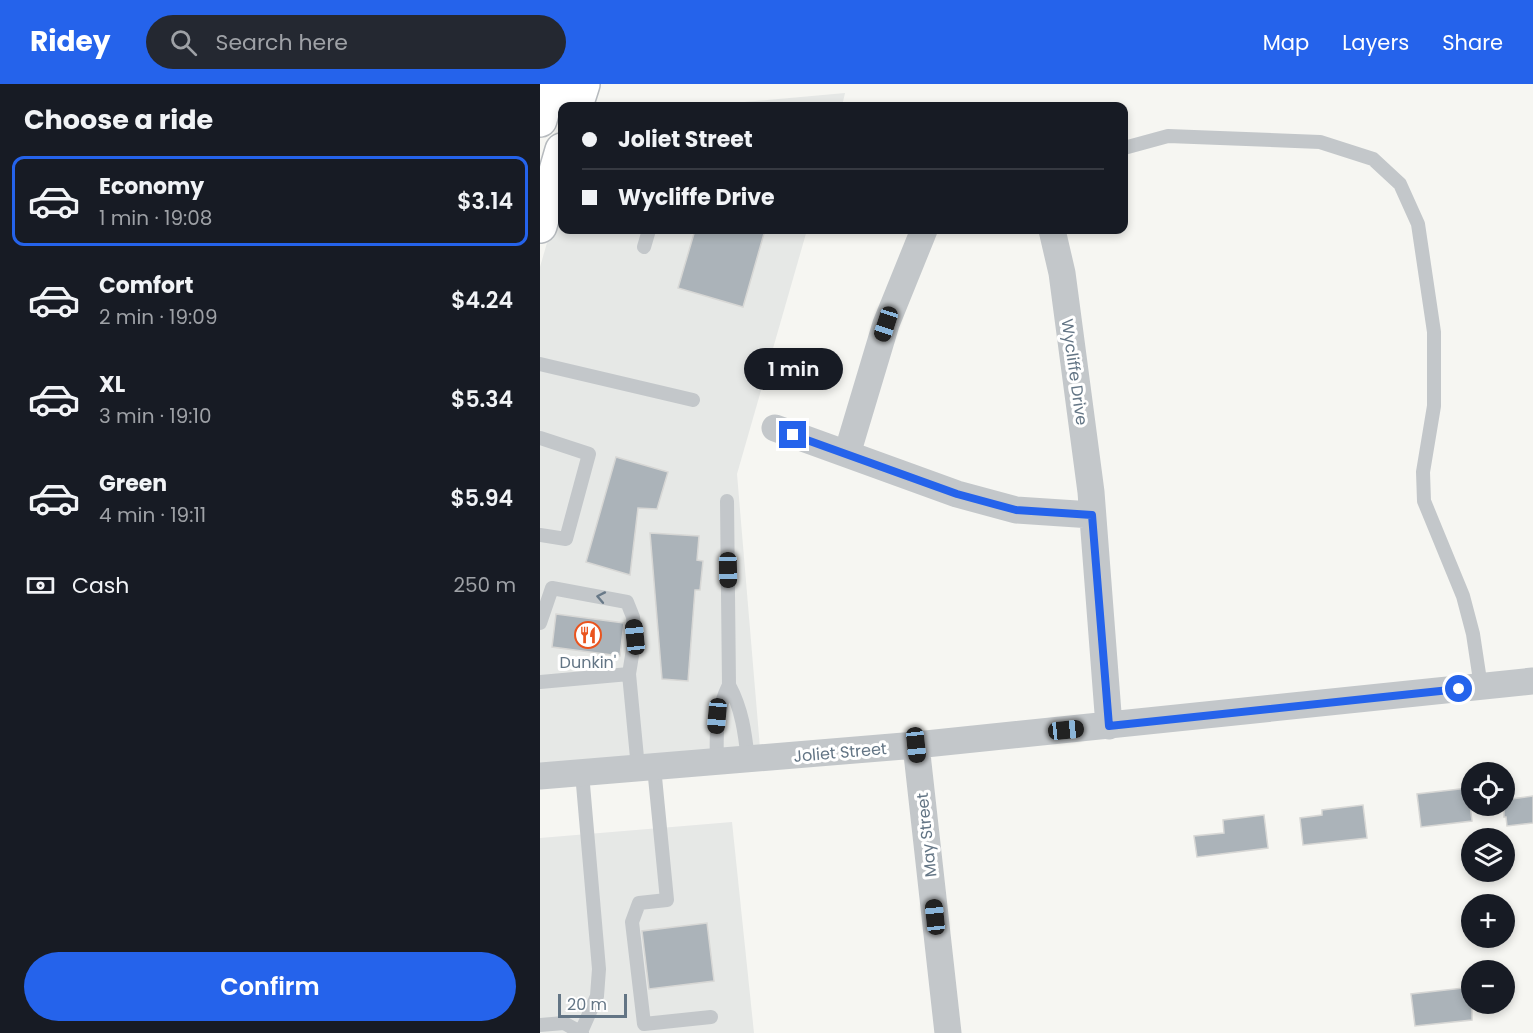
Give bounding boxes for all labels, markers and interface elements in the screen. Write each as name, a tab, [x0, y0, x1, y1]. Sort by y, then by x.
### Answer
search box	[146, 15, 566, 69]
text: Ridey	[30, 22, 110, 61]
icon: search	[167, 26, 200, 59]
text: Search here	[215, 27, 348, 58]
text: Map	[1263, 28, 1309, 57]
text: Layers	[1342, 28, 1409, 57]
text: Share	[1442, 28, 1503, 57]
text: Choose a ride	[24, 101, 213, 138]
text: Joliet Street	[618, 124, 753, 155]
text: Economy	[99, 171, 204, 202]
icon: car	[27, 174, 81, 228]
text: Wycliffe Drive	[618, 182, 775, 213]
text: $3.14	[457, 186, 513, 217]
text: 1 min · 19:08	[99, 204, 212, 232]
text: Comfort	[99, 270, 193, 301]
icon: car	[27, 273, 81, 327]
text: $4.24	[451, 285, 513, 316]
text: 2 min · 19:09	[99, 303, 218, 331]
car	[872, 304, 900, 344]
street label: Wycliffe Drive	[1056, 317, 1093, 427]
callout: 1 min	[744, 348, 842, 390]
text: 1 min	[768, 355, 819, 383]
text: XL	[99, 369, 125, 400]
icon: car	[27, 372, 81, 426]
text: $5.34	[451, 384, 513, 415]
text: 3 min · 19:10	[99, 402, 212, 430]
route end	[779, 421, 806, 448]
text: Green	[99, 468, 167, 499]
icon: car	[27, 471, 81, 525]
text: $5.94	[450, 483, 513, 514]
text: 4 min · 19:11	[99, 501, 206, 529]
car	[719, 552, 737, 588]
icon: cash	[24, 569, 57, 602]
text: Cash	[72, 570, 129, 601]
text: 250 m	[453, 571, 516, 599]
one-way arrow	[596, 591, 606, 604]
car	[624, 618, 646, 656]
restaurant icon: Dunkin'	[573, 620, 603, 650]
place label: Dunkin'	[560, 651, 616, 674]
route start	[1445, 675, 1472, 702]
car	[706, 697, 728, 735]
car	[1047, 719, 1085, 741]
car	[905, 726, 927, 764]
street label: Joliet Street	[792, 737, 888, 768]
map controls	[1461, 762, 1515, 1014]
button: locate	[1461, 762, 1515, 816]
street label: May Street	[911, 791, 942, 878]
button: layers	[1461, 828, 1515, 882]
button: +	[1461, 894, 1515, 948]
car	[924, 898, 946, 936]
button: Confirm	[24, 952, 516, 1021]
button: −	[1461, 960, 1515, 1014]
scale bar	[558, 991, 627, 1018]
text: 20 m	[567, 993, 607, 1016]

